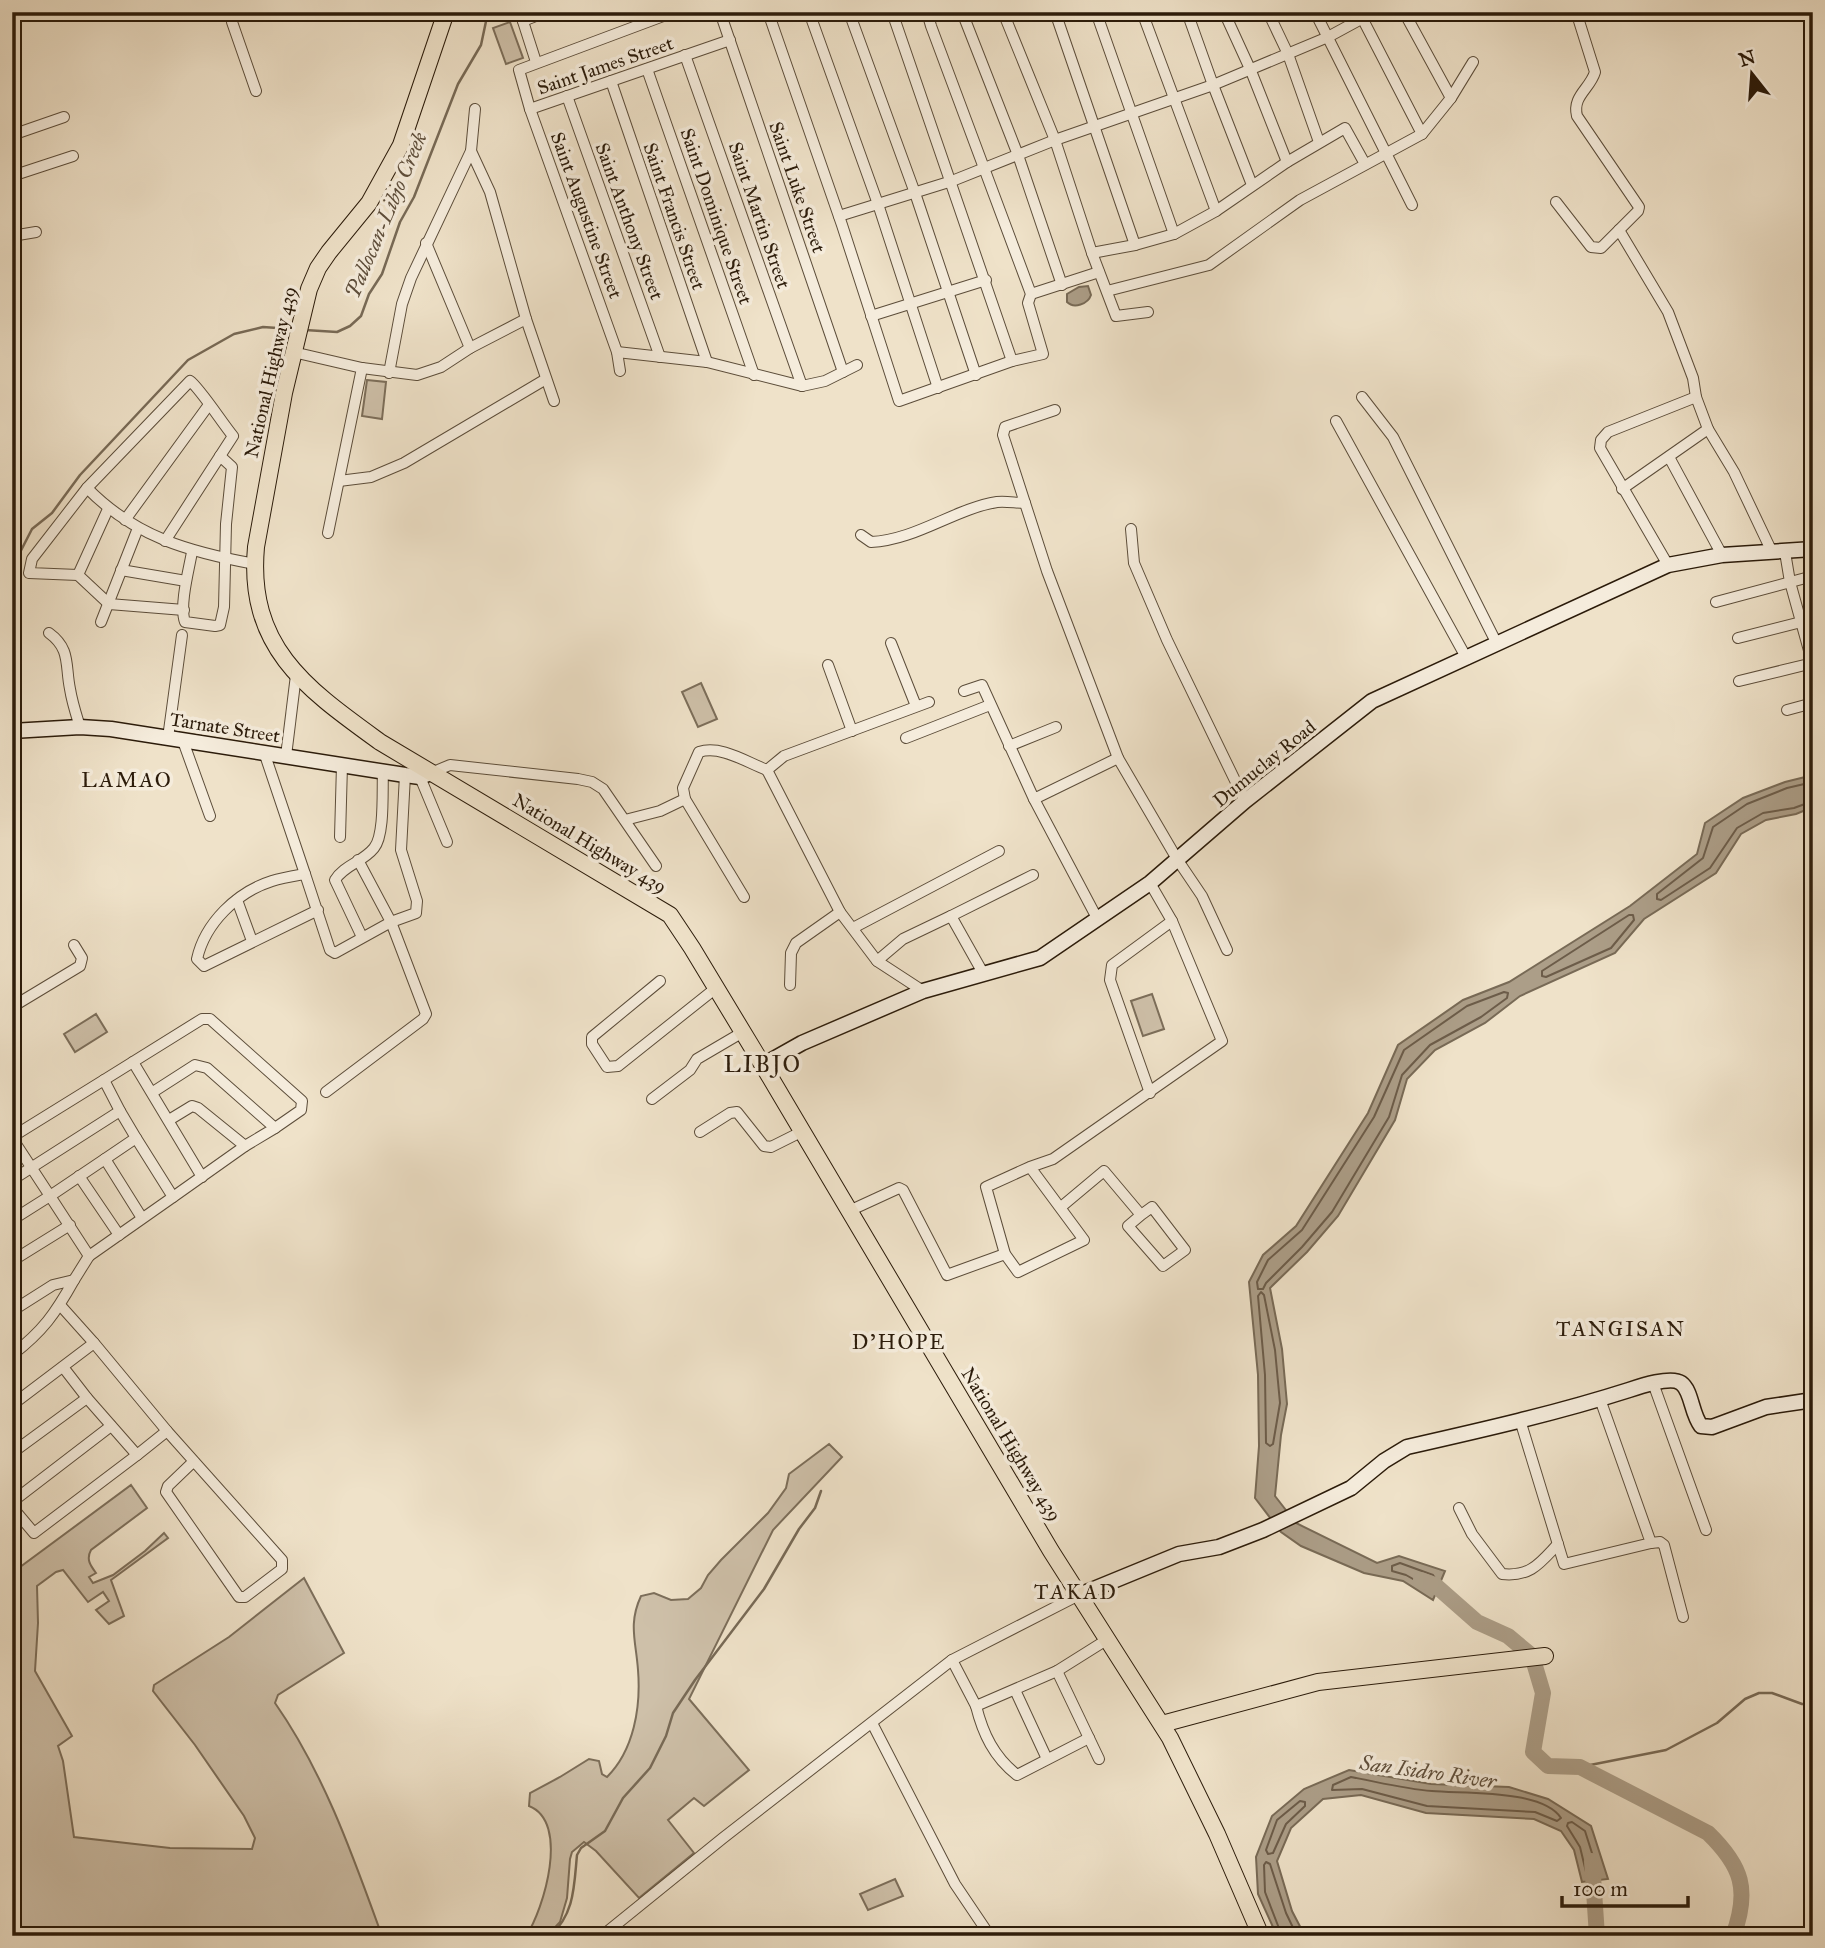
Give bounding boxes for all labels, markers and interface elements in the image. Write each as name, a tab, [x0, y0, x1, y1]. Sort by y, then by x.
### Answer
street label: Saint James Street	[534, 31, 677, 100]
north arrow	[1716, 38, 1786, 108]
text: N	[1736, 45, 1758, 72]
street label: Saint Luke Street	[764, 119, 831, 256]
street label: Saint Dominique Street	[675, 125, 758, 308]
water label: Pallocan-Libjo Creek	[339, 128, 433, 302]
street label: Saint Augustine Street	[545, 129, 627, 302]
street label: Saint Martin Street	[724, 139, 795, 292]
street label: Saint Anthony Street	[590, 140, 669, 303]
street label: Saint Francis Street	[639, 140, 711, 293]
street label: National Highway 439	[240, 284, 302, 460]
street label: Tarnate Street	[168, 707, 282, 748]
street label: Dumuclay Road	[1208, 715, 1321, 812]
district label: LAMAO	[81, 767, 173, 793]
street label: National Highway 439	[508, 788, 671, 899]
district label: LIBJO	[724, 1050, 802, 1078]
district label: TANGISAN	[1556, 1316, 1686, 1342]
district label: D'HOPE	[852, 1329, 946, 1355]
street label: National Highway 439	[956, 1363, 1067, 1526]
district label: TAKAD	[1034, 1579, 1118, 1605]
water label: San Isidro River	[1357, 1749, 1499, 1795]
scale bar	[1562, 1864, 1688, 1908]
text: 100 m	[1573, 1876, 1628, 1902]

